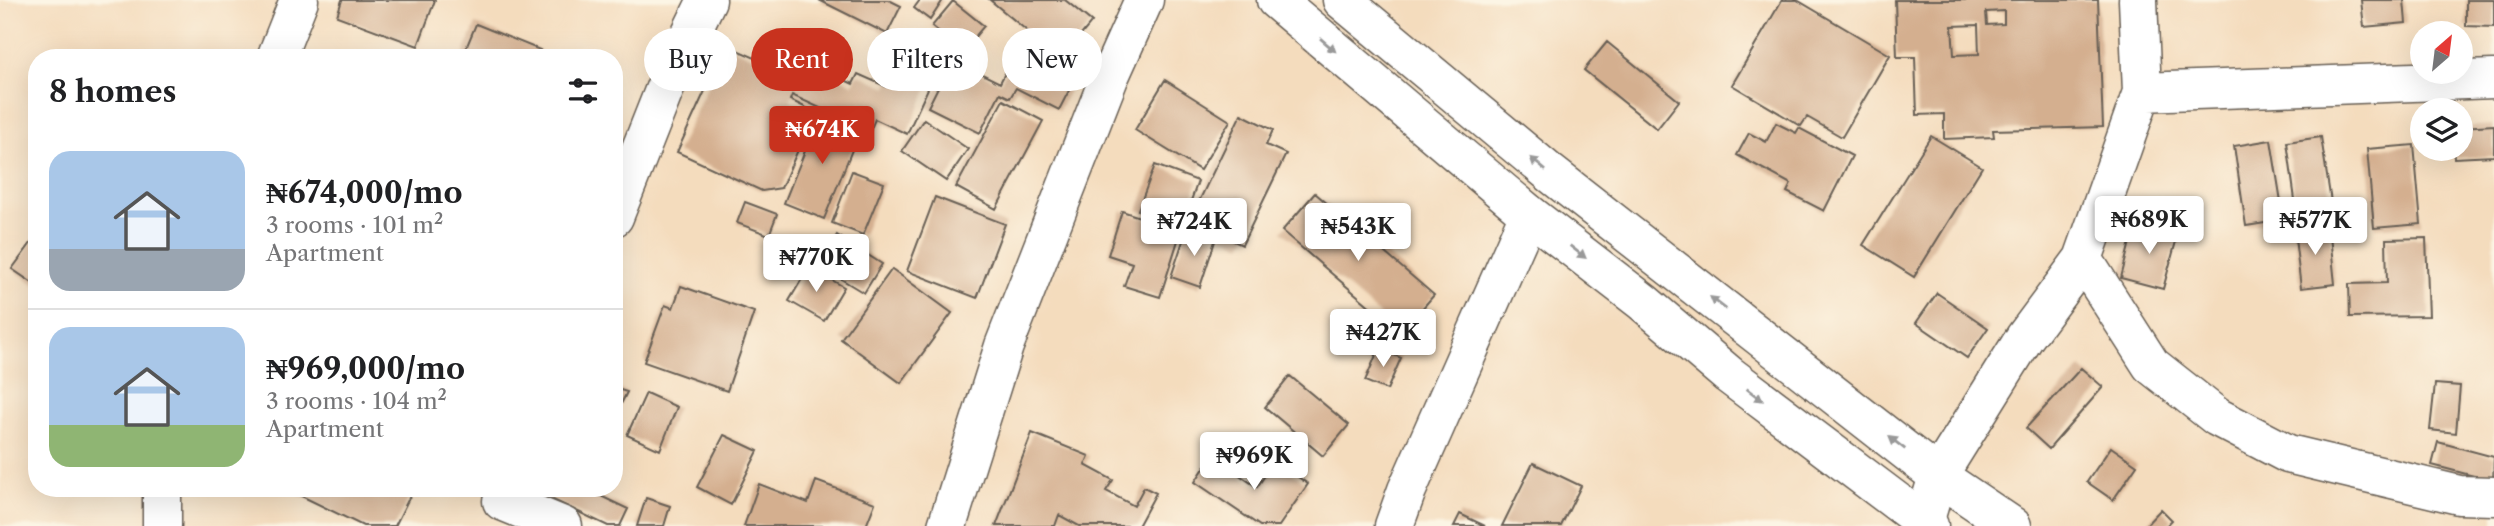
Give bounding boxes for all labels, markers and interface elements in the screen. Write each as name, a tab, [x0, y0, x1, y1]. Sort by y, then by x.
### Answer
north arrow	[2410, 21, 2473, 84]
map controls	[2410, 21, 2473, 161]
chip: Buy	[644, 28, 737, 91]
chip: Rent	[751, 28, 853, 91]
chip: Filters	[867, 28, 988, 91]
chip: New	[1002, 28, 1102, 91]
one-way arrow	[1319, 37, 1336, 52]
icon: filters	[564, 72, 602, 110]
text: 8 homes	[49, 73, 176, 110]
button: layers	[2410, 98, 2473, 161]
pin: ₦674K	[773, 106, 871, 166]
text: ₦674K	[785, 115, 859, 143]
one-way arrow	[1529, 156, 1547, 172]
text: ₦674,000/mo	[266, 174, 463, 211]
icon: home	[105, 179, 189, 263]
pin: ₦689K	[2100, 196, 2198, 256]
pin: ₦724K	[1145, 198, 1243, 258]
pin: ₦577K	[2266, 198, 2364, 257]
pin: ₦543K	[1309, 204, 1407, 263]
text: ₦689K	[2111, 205, 2187, 233]
text: ₦577K	[2279, 206, 2351, 234]
text: ₦724K	[1157, 207, 1231, 235]
text: 3 rooms · 101 m²	[266, 211, 443, 239]
text: ₦543K	[1321, 212, 1395, 240]
pin: ₦770K	[767, 234, 865, 294]
text: Apartment	[266, 239, 384, 267]
text: ₦770K	[779, 243, 853, 271]
one-way arrow	[1569, 245, 1587, 260]
one-way arrow	[1709, 296, 1727, 311]
pin: ₦427K	[1334, 310, 1432, 369]
text: ₦427K	[1346, 318, 1420, 346]
text: ₦969,000/mo	[266, 350, 465, 387]
icon: home	[105, 355, 189, 439]
text: 3 rooms · 104 m²	[266, 387, 447, 415]
one-way arrow	[1746, 388, 1765, 402]
text: Apartment	[266, 415, 384, 443]
pin: ₦969K	[1205, 433, 1303, 492]
one-way arrow	[1889, 436, 1906, 451]
text: ₦969K	[1216, 441, 1292, 469]

